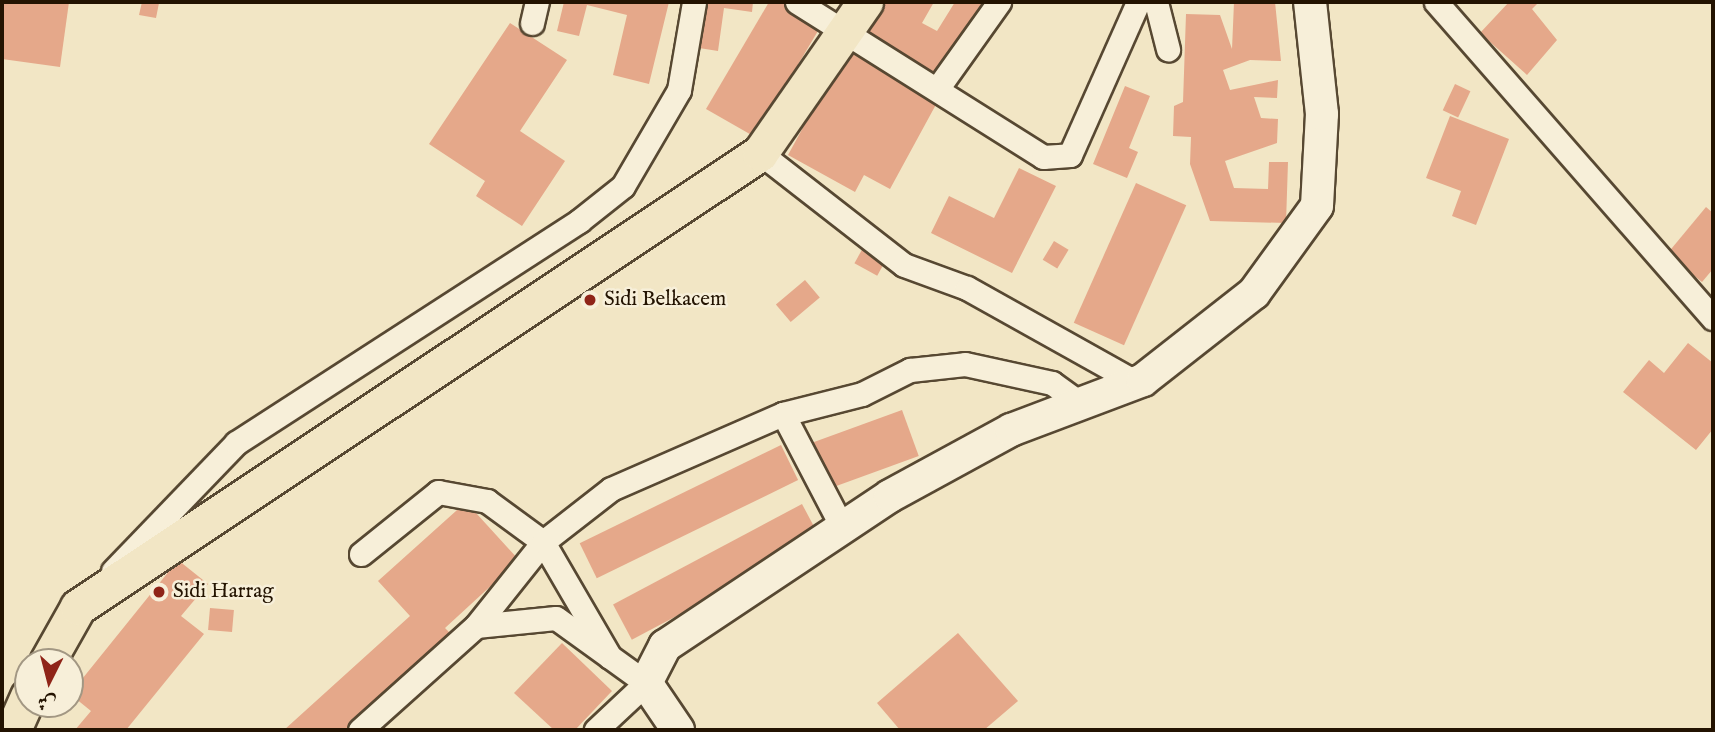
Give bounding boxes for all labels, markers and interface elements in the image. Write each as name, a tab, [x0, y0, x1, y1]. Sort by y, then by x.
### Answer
place label: Sidi Belkacem	[604, 287, 726, 313]
marker: Sidi Belkacem	[582, 292, 598, 308]
place label: Sidi Harrag	[173, 579, 274, 605]
marker: Sidi Harrag	[151, 584, 167, 600]
north arrow	[14, 648, 84, 718]
text: ش	[36, 689, 58, 715]

